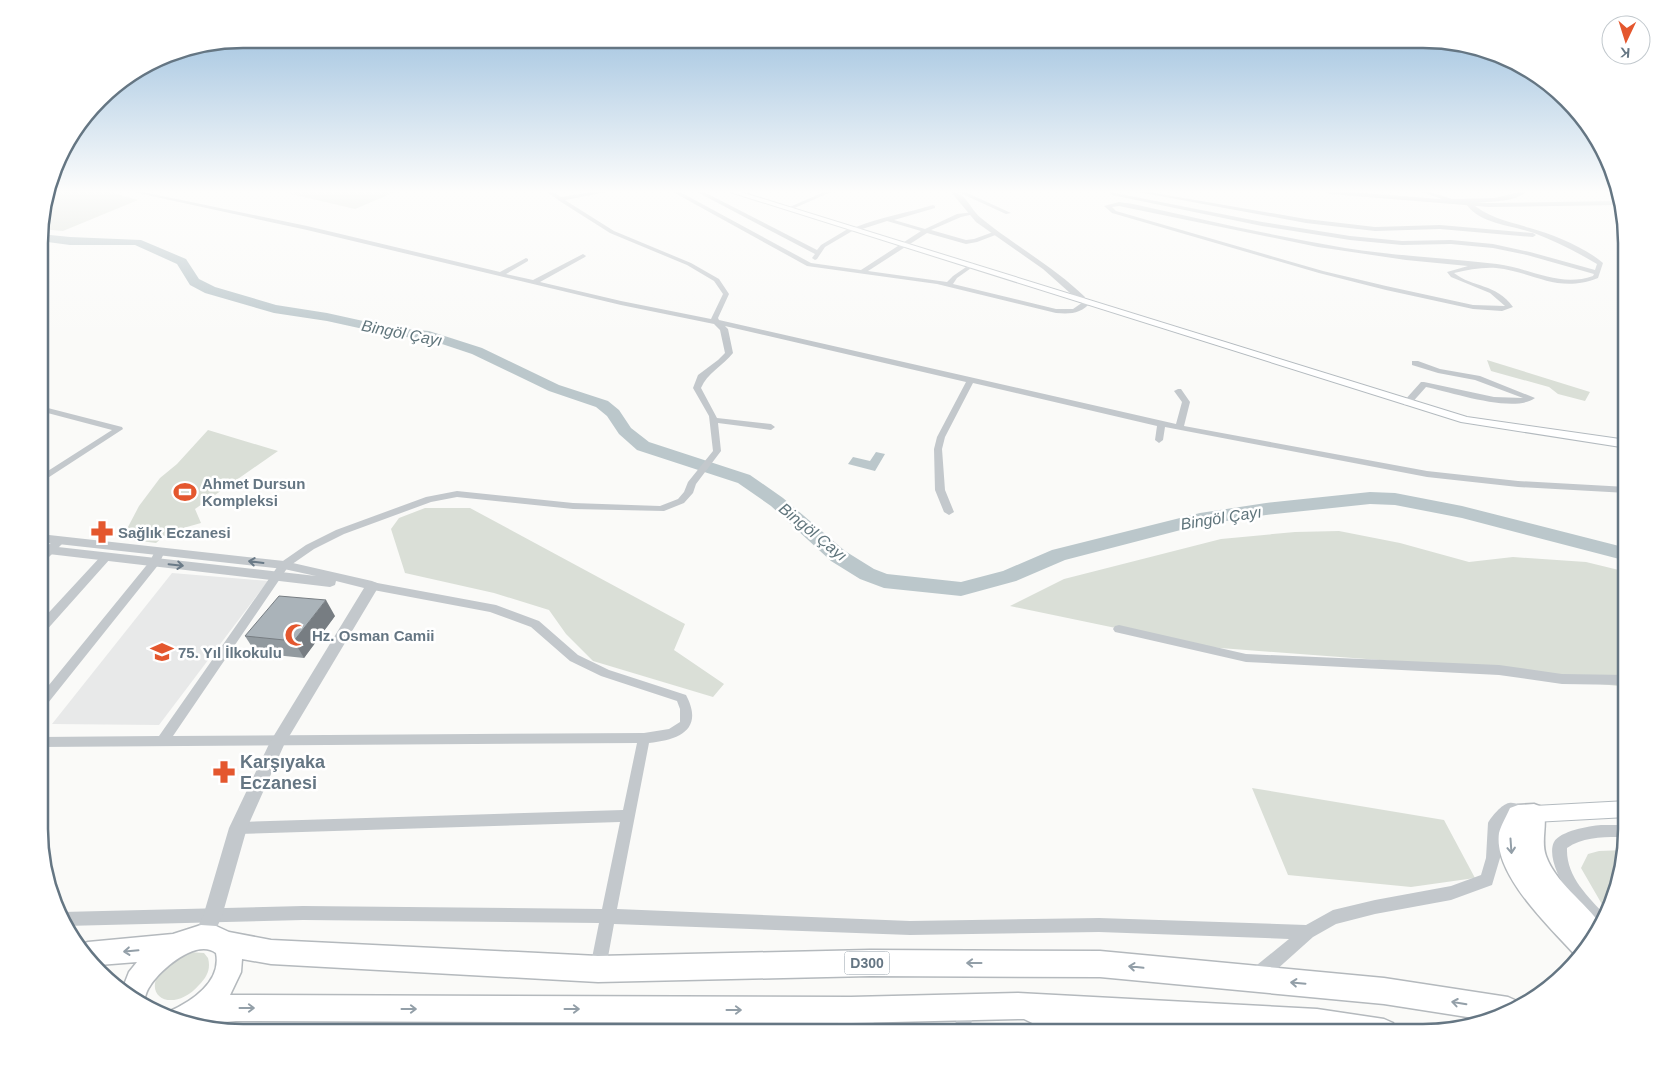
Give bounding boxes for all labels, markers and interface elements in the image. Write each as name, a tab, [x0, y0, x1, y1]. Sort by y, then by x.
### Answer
north arrow	[1601, 15, 1651, 65]
text: K	[1619, 45, 1631, 61]
water label: Bingöl Çayı	[360, 317, 444, 349]
place label: Ahmet Dursun Kompleksi	[202, 475, 305, 509]
sports icon: Ahmet Dursun Kompleksi	[172, 479, 198, 505]
water label: Bingöl Çayı	[776, 500, 850, 564]
water label: Bingöl Çayı	[1179, 503, 1263, 533]
pharmacy icon: Sağlık Eczanesi	[89, 519, 115, 545]
place label: Sağlık Eczanesi	[118, 524, 231, 541]
one-way arrow	[248, 557, 264, 567]
one-way arrow	[168, 560, 184, 570]
mosque icon: Hz. Osman Camii	[283, 622, 309, 648]
place label: Hz. Osman Camii	[312, 627, 435, 644]
school or university icon: 75. Yıl İlkokulu	[149, 639, 175, 665]
place label: 75. Yıl İlkokulu	[178, 644, 282, 661]
place label: Karşıyaka Eczanesi	[240, 752, 326, 793]
pharmacy icon: Karşıyaka Eczanesi	[211, 759, 237, 785]
one-way arrow	[1506, 838, 1516, 854]
one-way arrow	[123, 946, 139, 956]
road number: D300	[844, 951, 890, 974]
one-way arrow	[966, 958, 982, 968]
one-way arrow	[1129, 963, 1145, 972]
one-way arrow	[1290, 978, 1306, 988]
one-way arrow	[1452, 998, 1468, 1008]
one-way arrow	[238, 1003, 254, 1013]
one-way arrow	[400, 1004, 417, 1014]
one-way arrow	[563, 1004, 579, 1014]
one-way arrow	[726, 1005, 742, 1015]

